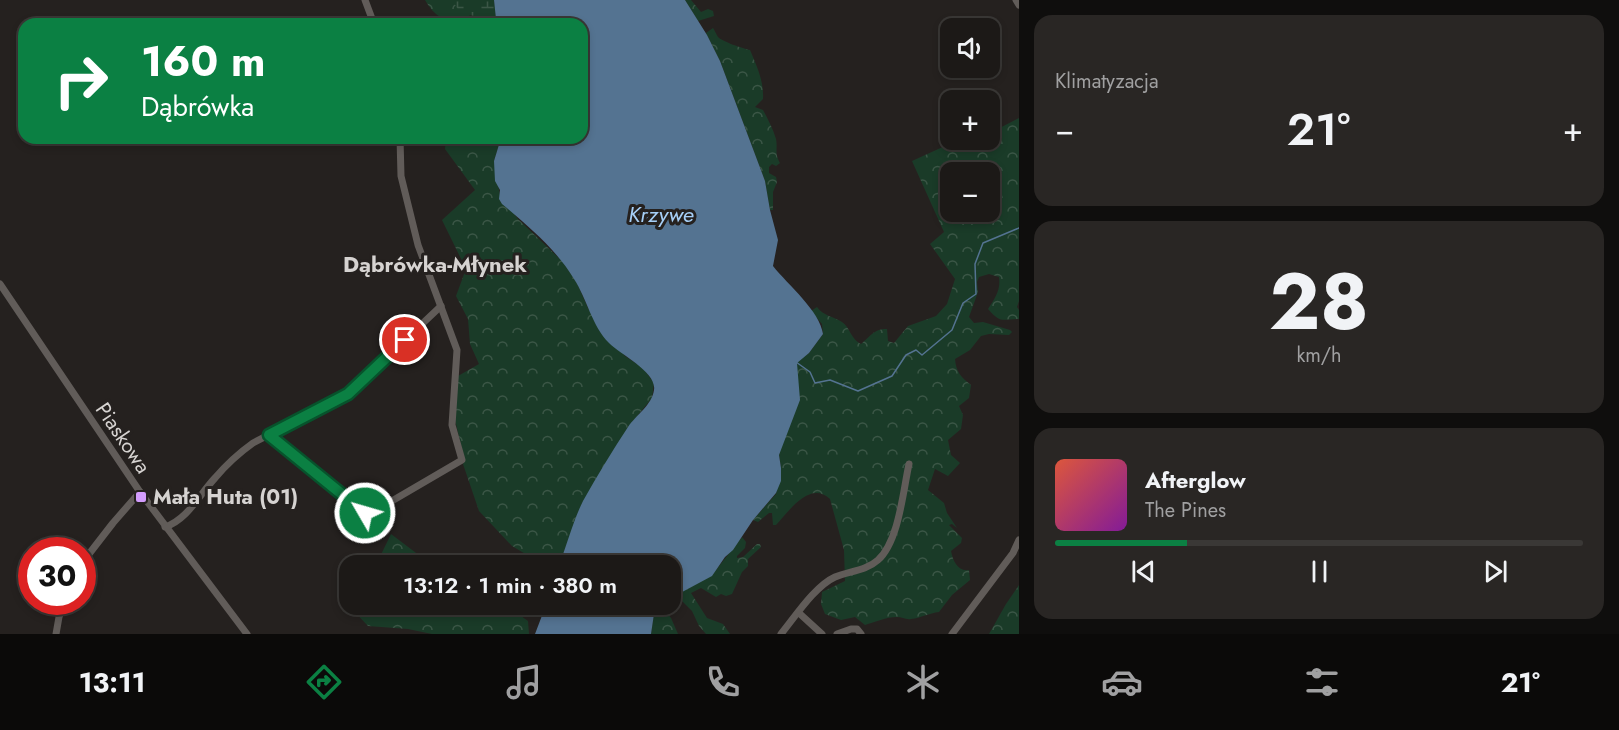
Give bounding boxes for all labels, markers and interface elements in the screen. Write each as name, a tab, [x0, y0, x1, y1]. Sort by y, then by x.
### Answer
map controls	[940, 18, 1000, 222]
button: sound	[940, 18, 1000, 78]
text: 160 m	[141, 31, 265, 92]
icon: right	[42, 42, 120, 120]
text: Klimatyzacja	[1055, 67, 1159, 96]
text: Dąbrówka	[141, 87, 254, 126]
button: +	[940, 90, 1000, 150]
text: 21°	[1287, 97, 1350, 162]
text: −	[1055, 106, 1074, 153]
text: +	[1563, 106, 1583, 153]
button: −	[940, 162, 1000, 222]
water label: Krzywe	[628, 198, 694, 230]
text: 28	[1269, 246, 1369, 358]
district label: Dąbrówka-Młynek	[343, 248, 527, 280]
pin	[379, 314, 430, 365]
icon: arrive	[388, 323, 421, 356]
text: km/h	[1296, 341, 1342, 370]
street label: Piaskowa	[88, 396, 158, 480]
text: Afterglow	[1145, 464, 1246, 496]
position arrow	[333, 481, 397, 545]
place label: Mała Huta (01)	[153, 482, 298, 512]
marker: Mała Huta (01)	[134, 490, 148, 504]
text: The Pines	[1145, 496, 1226, 525]
speed limit sign: 30	[18, 537, 96, 615]
icon: previous	[1127, 555, 1160, 588]
icon: pause	[1303, 555, 1336, 588]
icon: next	[1479, 555, 1512, 588]
text: 13:12 · 1 min · 380 m	[403, 569, 617, 601]
icon: directions	[303, 661, 345, 703]
icon: music	[503, 661, 545, 703]
icon: phone	[702, 661, 744, 703]
icon: climate	[902, 661, 944, 703]
icon: car	[1101, 661, 1143, 703]
icon: filters	[1301, 661, 1343, 703]
text: 13:11	[79, 663, 146, 702]
text: 21°	[1501, 663, 1540, 702]

